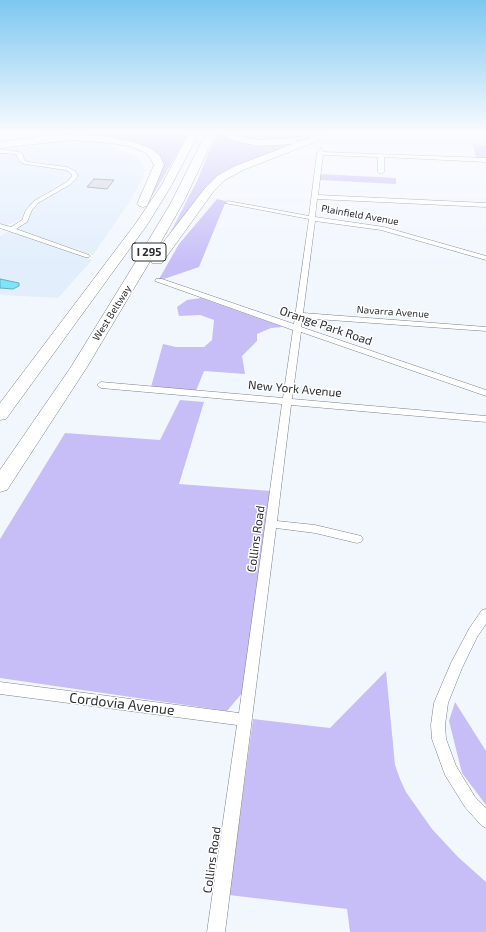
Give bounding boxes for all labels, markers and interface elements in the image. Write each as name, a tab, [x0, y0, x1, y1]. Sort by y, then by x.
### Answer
street label: Plainfield Avenue	[320, 202, 400, 228]
road number: I 295	[132, 243, 166, 261]
street label: West Beltway	[90, 283, 134, 343]
street label: Orange Park Road	[278, 303, 374, 349]
street label: Navarra Avenue	[356, 303, 430, 321]
street label: New York Avenue	[247, 378, 343, 400]
street label: Collins Road	[244, 505, 268, 573]
street label: Cordovia Avenue	[68, 689, 176, 719]
street label: Collins Road	[200, 826, 224, 894]

